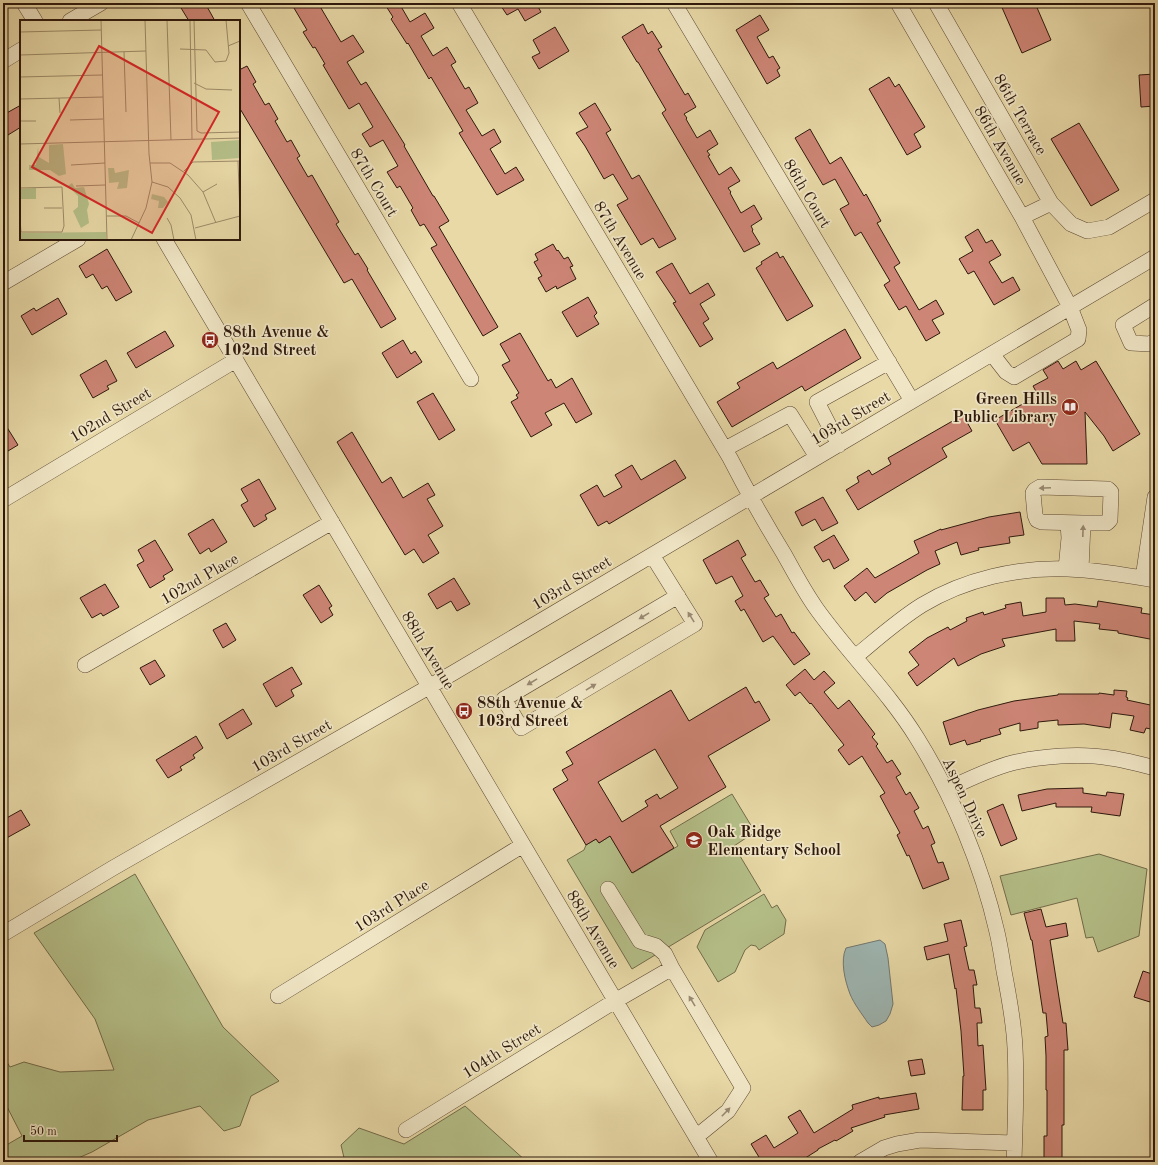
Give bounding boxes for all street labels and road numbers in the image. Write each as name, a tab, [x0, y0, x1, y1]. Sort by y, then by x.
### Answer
street label: 86th Terrace	[990, 72, 1049, 158]
street label: 86th Avenue	[970, 104, 1028, 188]
street label: 87th Court	[347, 146, 400, 220]
street label: 86th Court	[780, 157, 833, 231]
street label: 87th Avenue	[590, 199, 649, 283]
street label: 102nd Street	[68, 385, 155, 446]
street label: 103rd Street	[808, 389, 894, 449]
street label: 102nd Place	[158, 551, 242, 608]
street label: 103rd Street	[529, 554, 615, 614]
street label: 88th Avenue	[398, 609, 457, 693]
street label: 103rd Street	[249, 717, 335, 776]
street label: Aspen Drive	[939, 755, 990, 840]
street label: 103rd Place	[352, 877, 432, 936]
street label: 88th Avenue	[563, 888, 622, 972]
street label: 104th Street	[460, 1021, 544, 1082]

